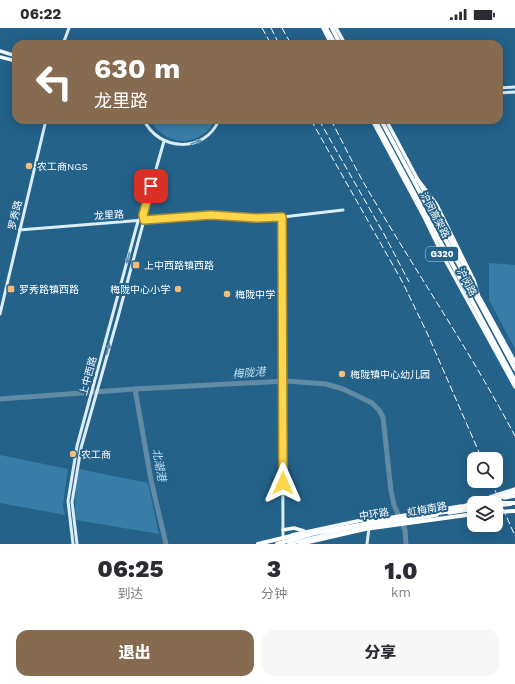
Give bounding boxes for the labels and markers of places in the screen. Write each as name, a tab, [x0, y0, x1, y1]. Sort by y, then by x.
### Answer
marker: 农工商NGS	[24, 161, 34, 171]
place label: 农工商NGS	[37, 161, 88, 172]
pin	[134, 169, 168, 203]
marker: 上中西路镇西路	[131, 260, 141, 270]
place label: 上中西路镇西路	[144, 260, 214, 271]
marker: 罗秀路镇西路	[6, 284, 16, 294]
place label: 罗秀路镇西路	[19, 284, 79, 295]
place label: 梅陇中心小学	[110, 284, 170, 295]
marker: 梅陇中心小学	[173, 284, 183, 294]
marker: 梅陇中学	[222, 289, 232, 299]
place label: 梅陇中学	[235, 289, 275, 300]
marker: 梅陇镇中心幼儿园	[337, 369, 347, 379]
place label: 梅陇镇中心幼儿园	[350, 369, 430, 380]
marker: 农工商	[68, 449, 78, 459]
place label: 农工商	[81, 449, 111, 460]

